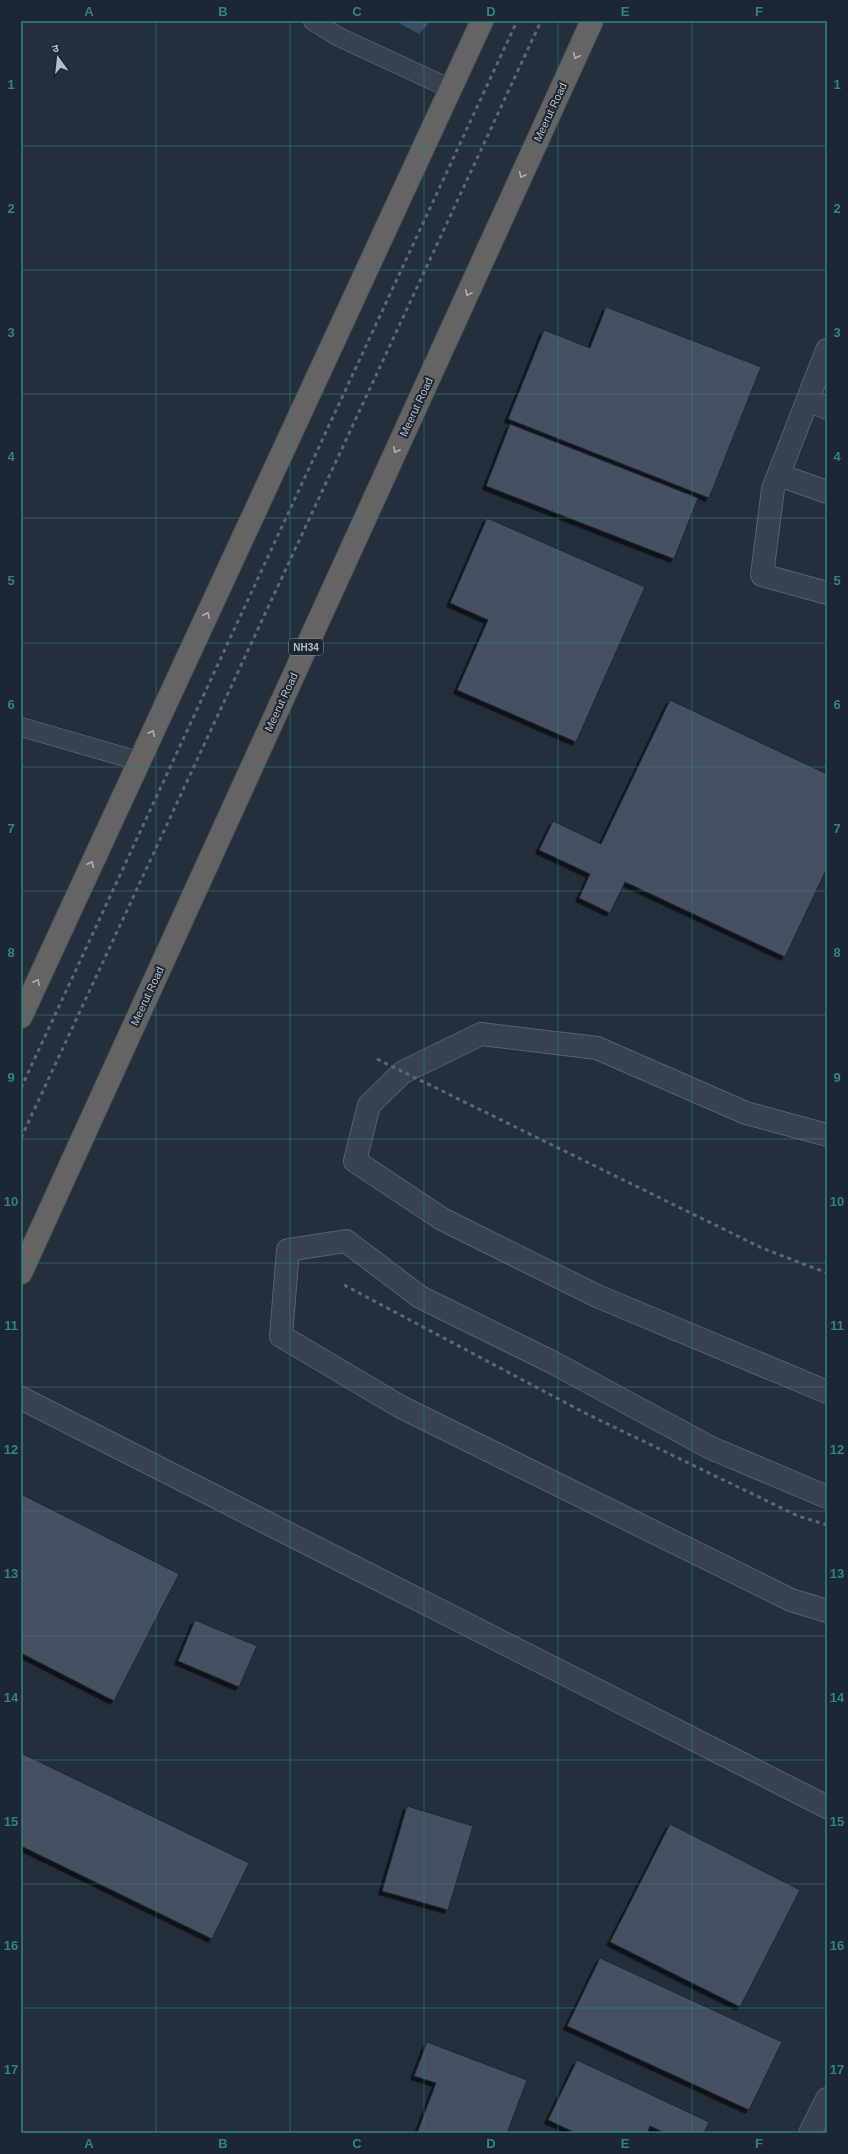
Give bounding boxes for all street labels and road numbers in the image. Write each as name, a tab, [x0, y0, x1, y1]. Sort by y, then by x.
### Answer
street label: Meerut Road	[531, 81, 569, 143]
street label: Meerut Road	[397, 376, 435, 438]
road number: NH34	[289, 639, 323, 655]
street label: Meerut Road	[262, 671, 300, 733]
street label: Meerut Road	[128, 965, 166, 1027]

